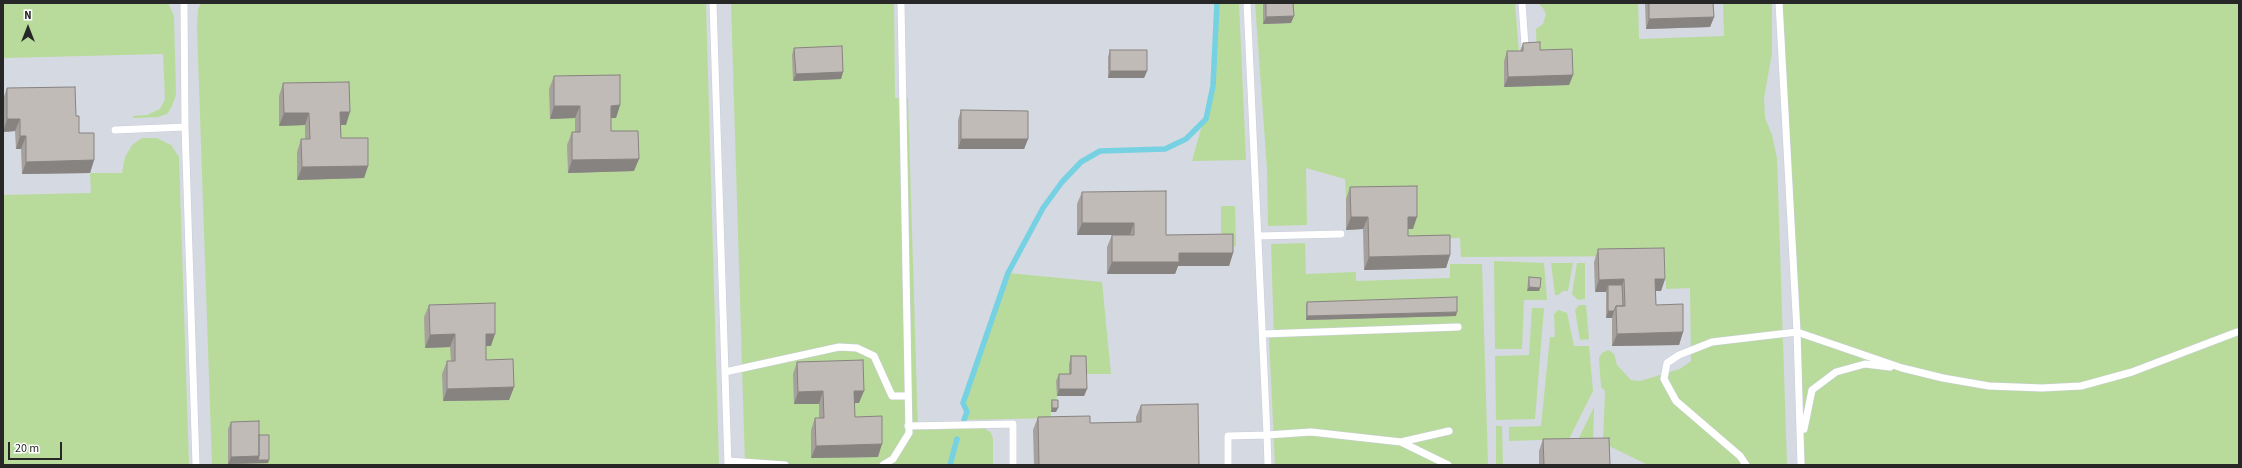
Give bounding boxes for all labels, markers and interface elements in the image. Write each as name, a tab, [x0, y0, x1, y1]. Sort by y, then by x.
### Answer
north arrow	[8, 8, 48, 48]
text: N	[24, 8, 32, 23]
scale bar	[10, 434, 64, 460]
text: 20 m	[15, 440, 39, 457]

